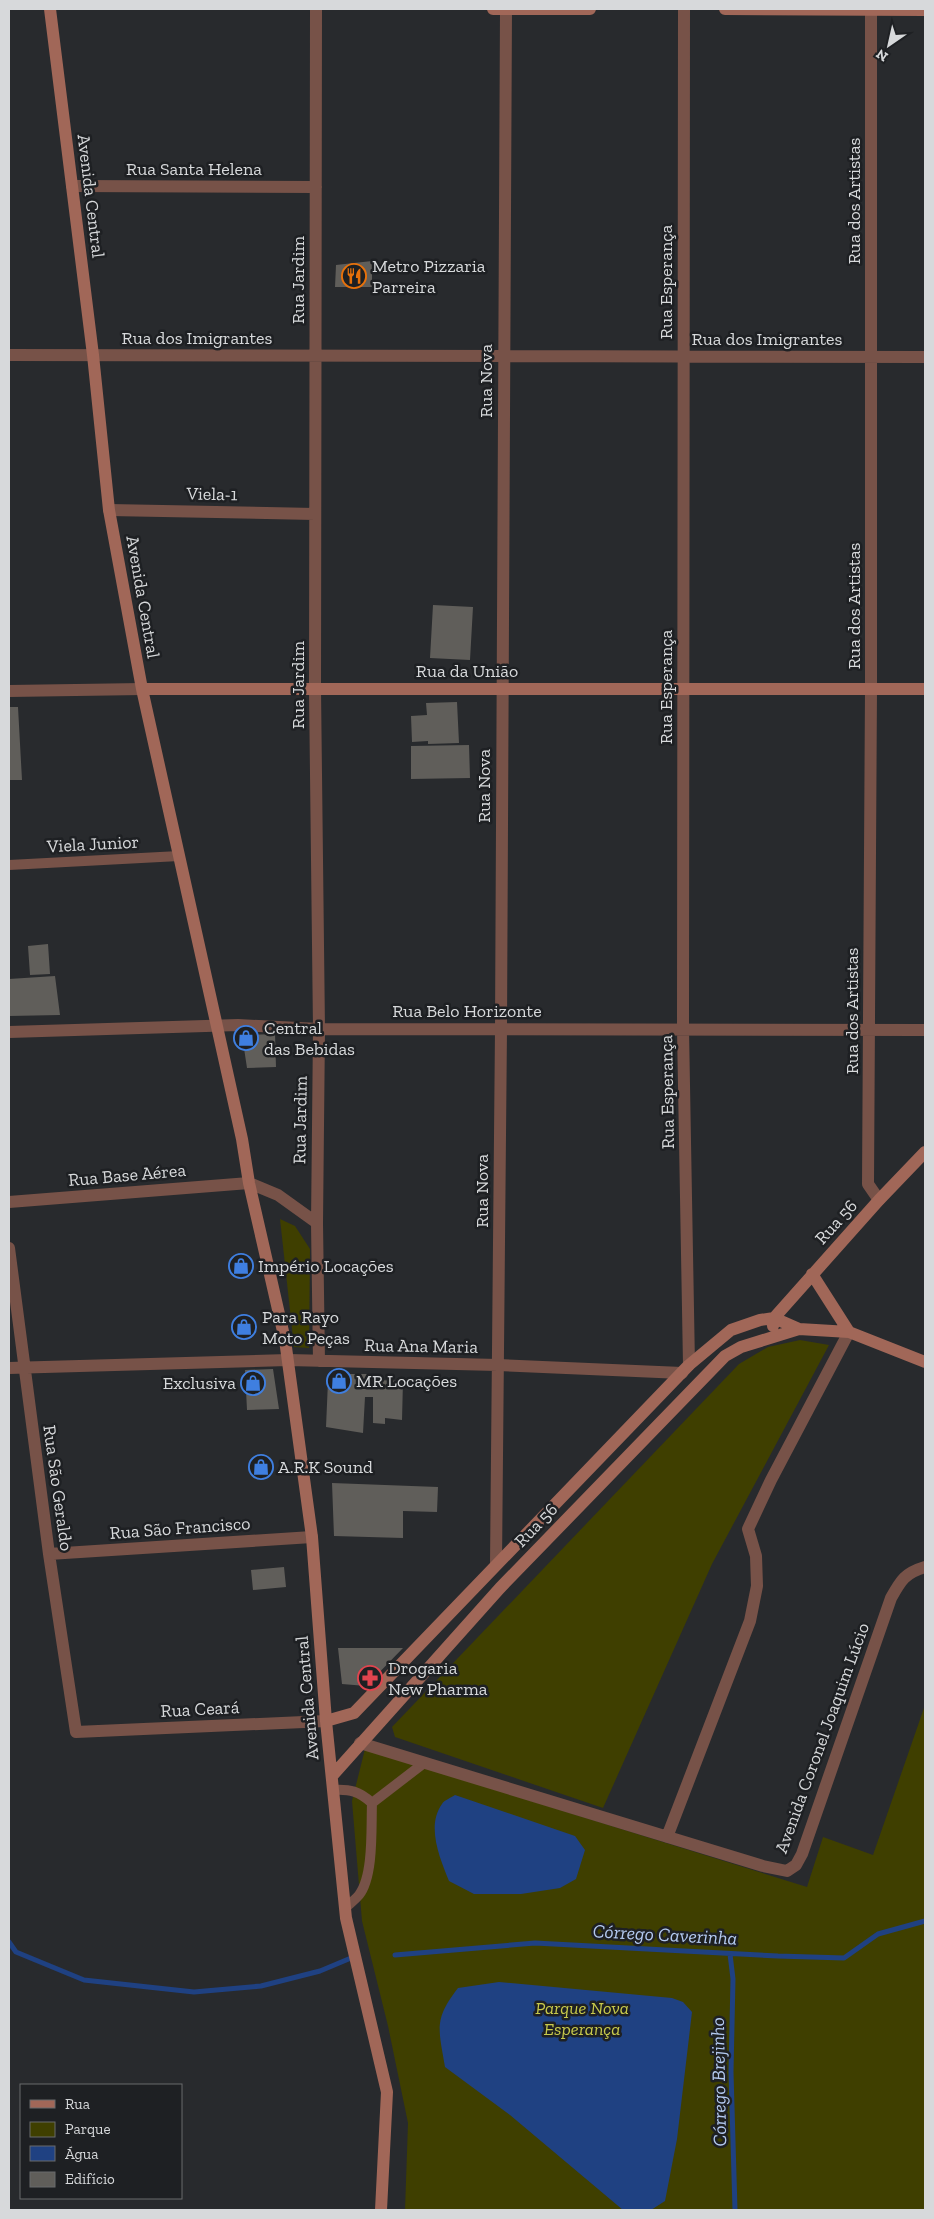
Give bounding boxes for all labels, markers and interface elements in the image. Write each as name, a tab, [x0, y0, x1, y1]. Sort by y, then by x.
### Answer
north arrow	[864, 20, 914, 70]
text: N	[873, 45, 891, 65]
street label: Avenida Central	[73, 133, 110, 259]
street label: Rua dos Artistas	[843, 138, 865, 264]
street label: Rua Santa Helena	[126, 158, 262, 180]
street label: Rua Esperança	[655, 225, 677, 339]
street label: Rua Jardim	[287, 235, 309, 324]
place label: Metro Pizzaria Parreira	[372, 255, 486, 298]
restaurant icon: Metro Pizzaria Parreira	[341, 263, 367, 289]
street label: Rua dos Imigrantes	[122, 327, 273, 349]
street label: Rua dos Imigrantes	[692, 328, 843, 350]
street label: Rua Nova	[475, 344, 497, 418]
street label: Viela-1	[185, 483, 238, 505]
street label: Avenida Central	[121, 534, 165, 660]
street label: Rua dos Artistas	[843, 543, 865, 669]
street label: Rua Esperança	[655, 630, 677, 744]
street label: Rua Jardim	[287, 640, 309, 729]
street label: Rua da União	[416, 660, 518, 682]
street label: Rua Nova	[473, 749, 495, 823]
street label: Viela Junior	[45, 831, 140, 857]
street label: Rua dos Artistas	[841, 948, 863, 1074]
street label: Rua Belo Horizonte	[392, 1000, 542, 1022]
place label: Central das Bebidas	[264, 1017, 355, 1060]
shop icon: Central das Bebidas	[233, 1025, 259, 1051]
street label: Rua Esperança	[655, 1034, 679, 1149]
street label: Rua Jardim	[288, 1075, 312, 1164]
street label: Rua Nova	[471, 1154, 493, 1228]
street label: Rua Base Aérea	[67, 1159, 187, 1191]
street label: Rua 56	[810, 1195, 862, 1249]
shop icon: Império Locações	[228, 1253, 254, 1279]
place label: Império Locações	[258, 1255, 394, 1277]
place label: Para Rayo Moto Peças	[262, 1306, 350, 1349]
shop icon: Para Rayo Moto Peças	[231, 1314, 257, 1340]
street label: Rua Ana Maria	[364, 1334, 478, 1358]
shop icon: MR Locações	[326, 1368, 352, 1394]
shop icon: Exclusiva	[240, 1370, 266, 1396]
place label: MR Locações	[356, 1370, 457, 1392]
place label: Exclusiva	[163, 1372, 236, 1394]
street label: Rua São Geraldo	[38, 1424, 78, 1552]
shop icon: A.R.K Sound	[248, 1454, 274, 1480]
place label: A.R.K Sound	[278, 1456, 373, 1478]
street label: Rua 56	[510, 1498, 562, 1552]
street label: Rua São Francisco	[109, 1512, 251, 1544]
street label: Avenida Coronel Joaquim Lúcio	[770, 1620, 874, 1856]
street label: Avenida Central	[291, 1635, 323, 1761]
place label: Drogaria New Pharma	[388, 1657, 488, 1700]
pharmacy icon: Drogaria New Pharma	[357, 1665, 383, 1691]
street label: Rua Ceará	[160, 1696, 240, 1722]
water label: Córrego Caverinha	[592, 1919, 738, 1950]
park label: Parque Nova Esperança	[535, 1997, 629, 2040]
water label: Córrego Brejinho	[706, 2017, 731, 2147]
legend	[20, 2084, 182, 2199]
text: Rua	[65, 2095, 90, 2113]
text: Parque	[65, 2120, 111, 2138]
text: Água	[65, 2145, 98, 2163]
text: Edifício	[65, 2170, 115, 2188]

